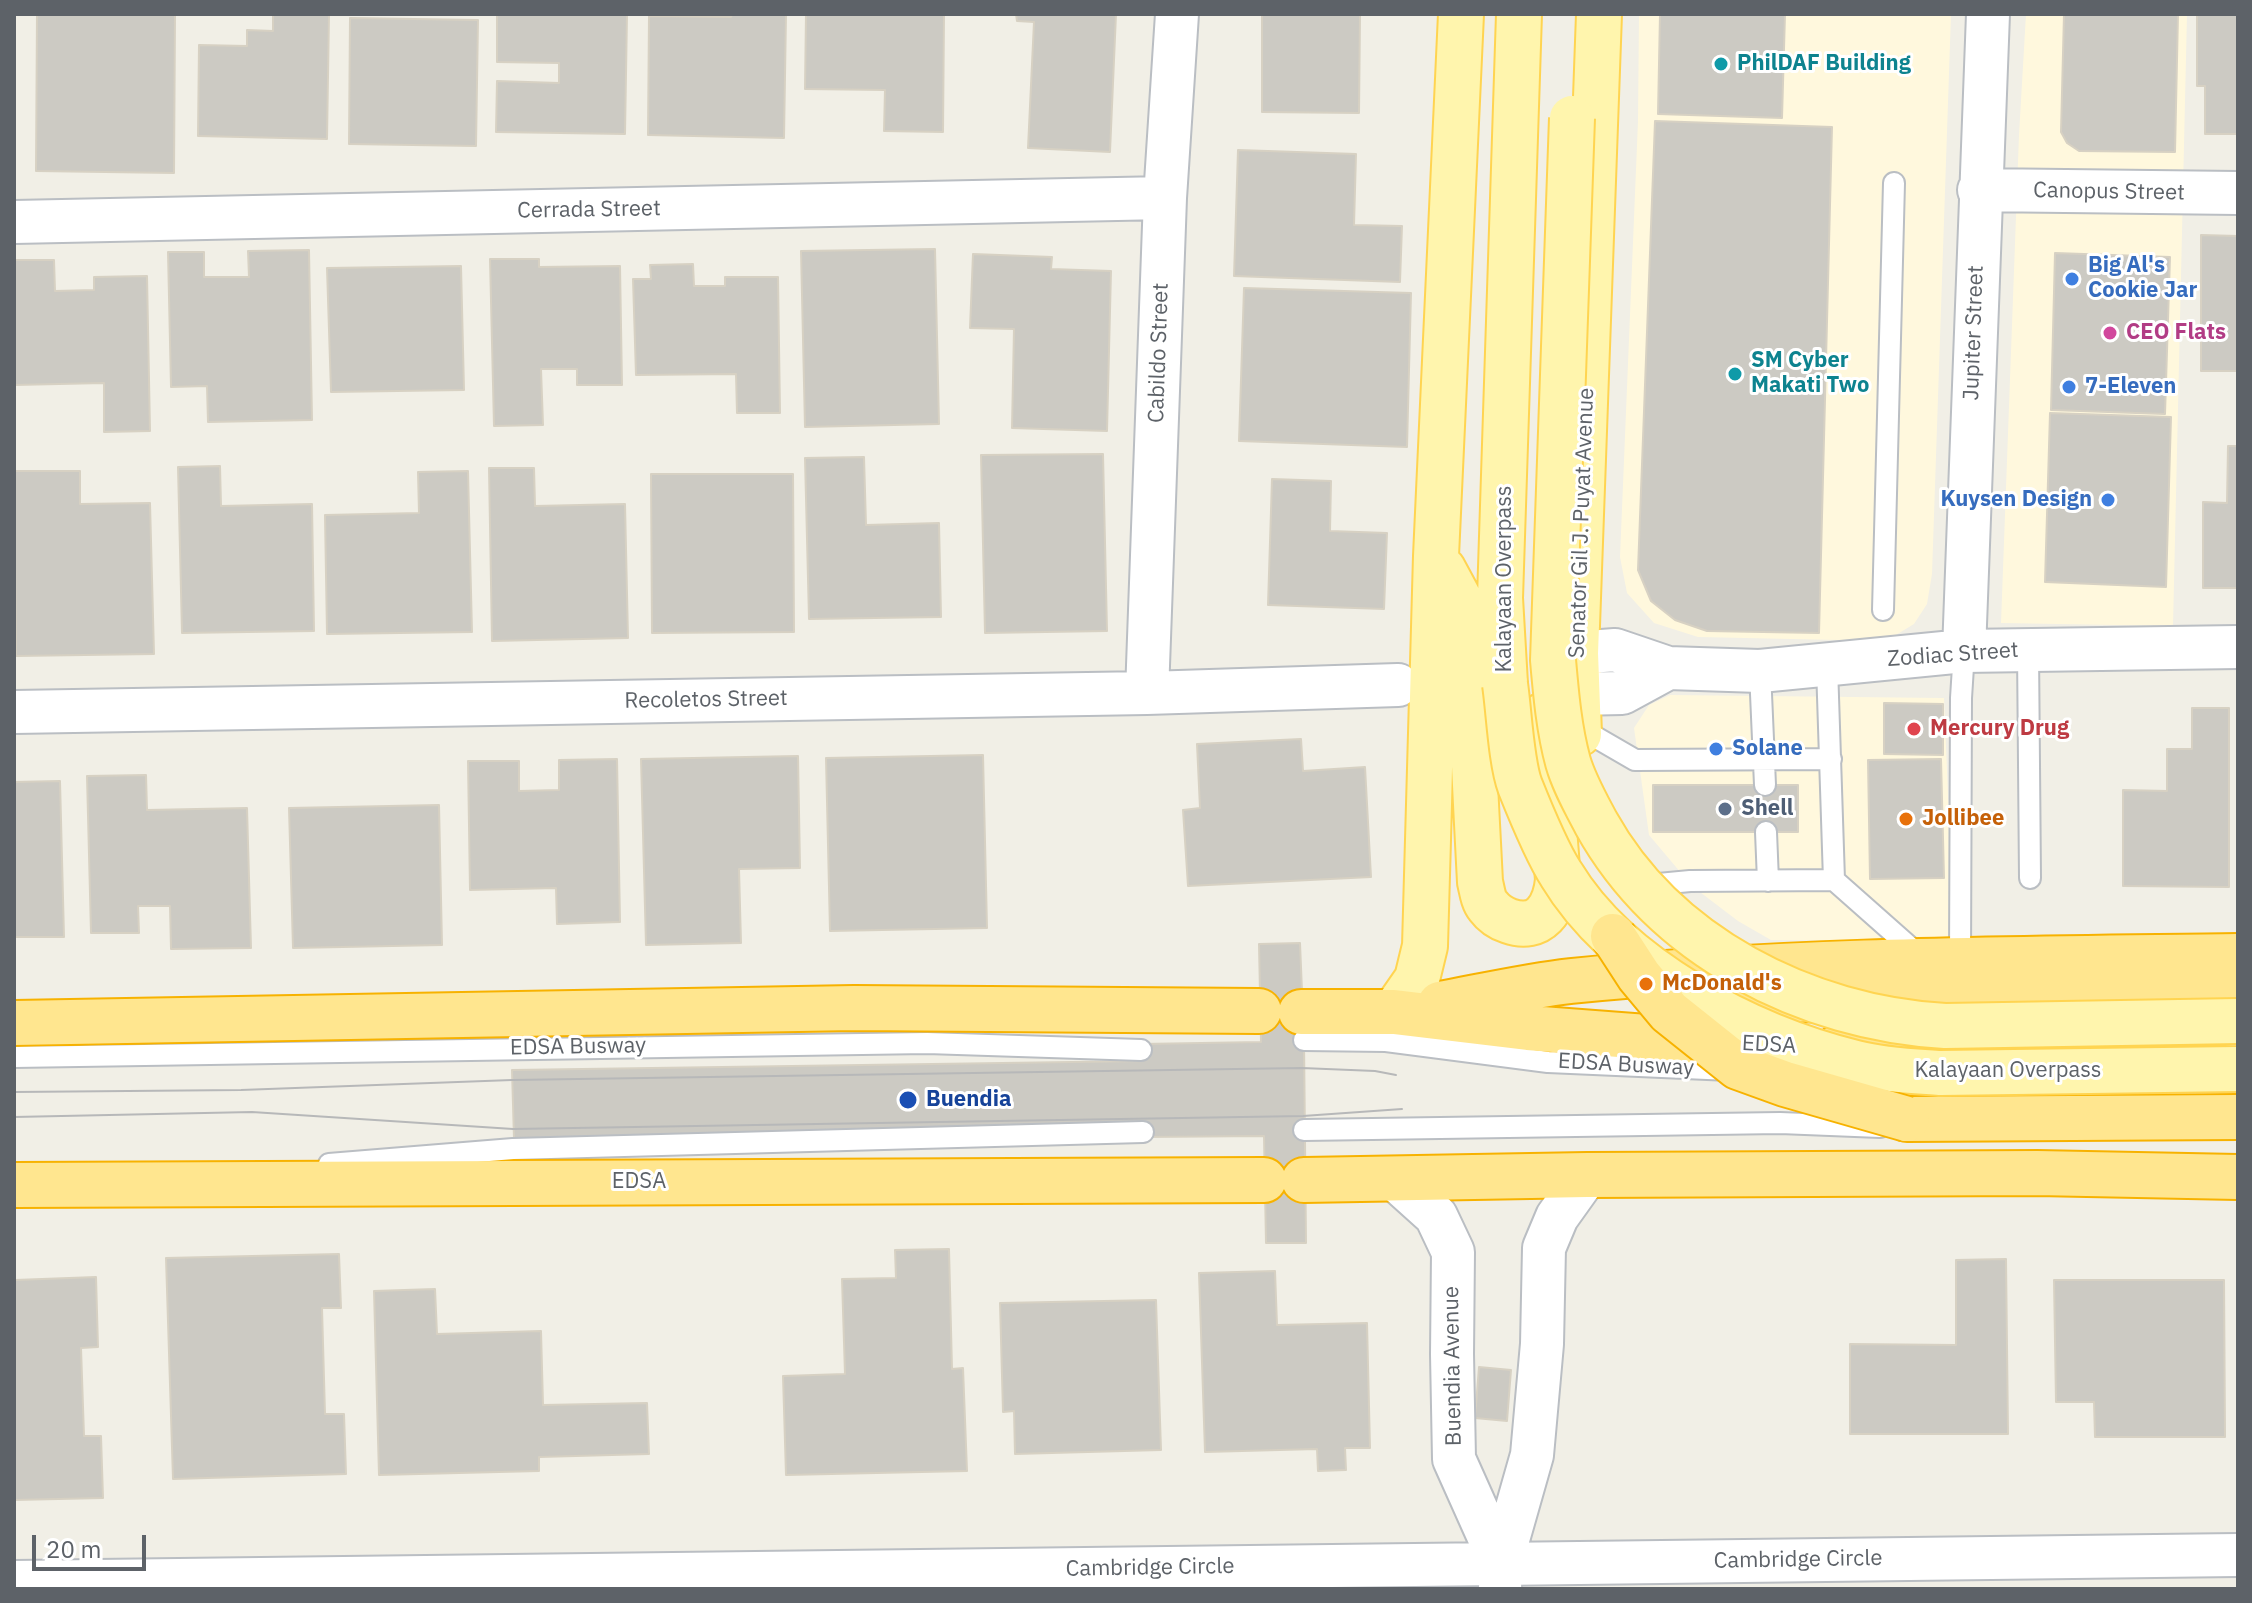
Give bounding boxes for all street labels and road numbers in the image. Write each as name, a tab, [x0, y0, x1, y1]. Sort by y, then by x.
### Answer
street label: Canopus Street	[2033, 177, 2185, 207]
street label: Cerrada Street	[517, 196, 661, 224]
street label: Jupiter Street	[1958, 265, 1990, 401]
street label: Cabildo Street	[1143, 282, 1175, 424]
street label: Senator Gil J. Puyat Avenue	[1564, 387, 1600, 659]
street label: Kalayaan Overpass	[1492, 485, 1518, 673]
street label: Zodiac Street	[1886, 637, 2020, 673]
street label: Recoletos Street	[624, 685, 788, 715]
street label: EDSA	[1741, 1030, 1797, 1060]
street label: EDSA Busway	[510, 1033, 646, 1061]
street label: EDSA Busway	[1557, 1048, 1695, 1082]
street label: Kalayaan Overpass	[1914, 1058, 2102, 1084]
street label: EDSA	[612, 1169, 666, 1195]
street label: Buendia Avenue	[1438, 1286, 1468, 1446]
street label: Cambridge Circle	[1713, 1545, 1883, 1575]
street label: Cambridge Circle	[1065, 1553, 1235, 1583]

